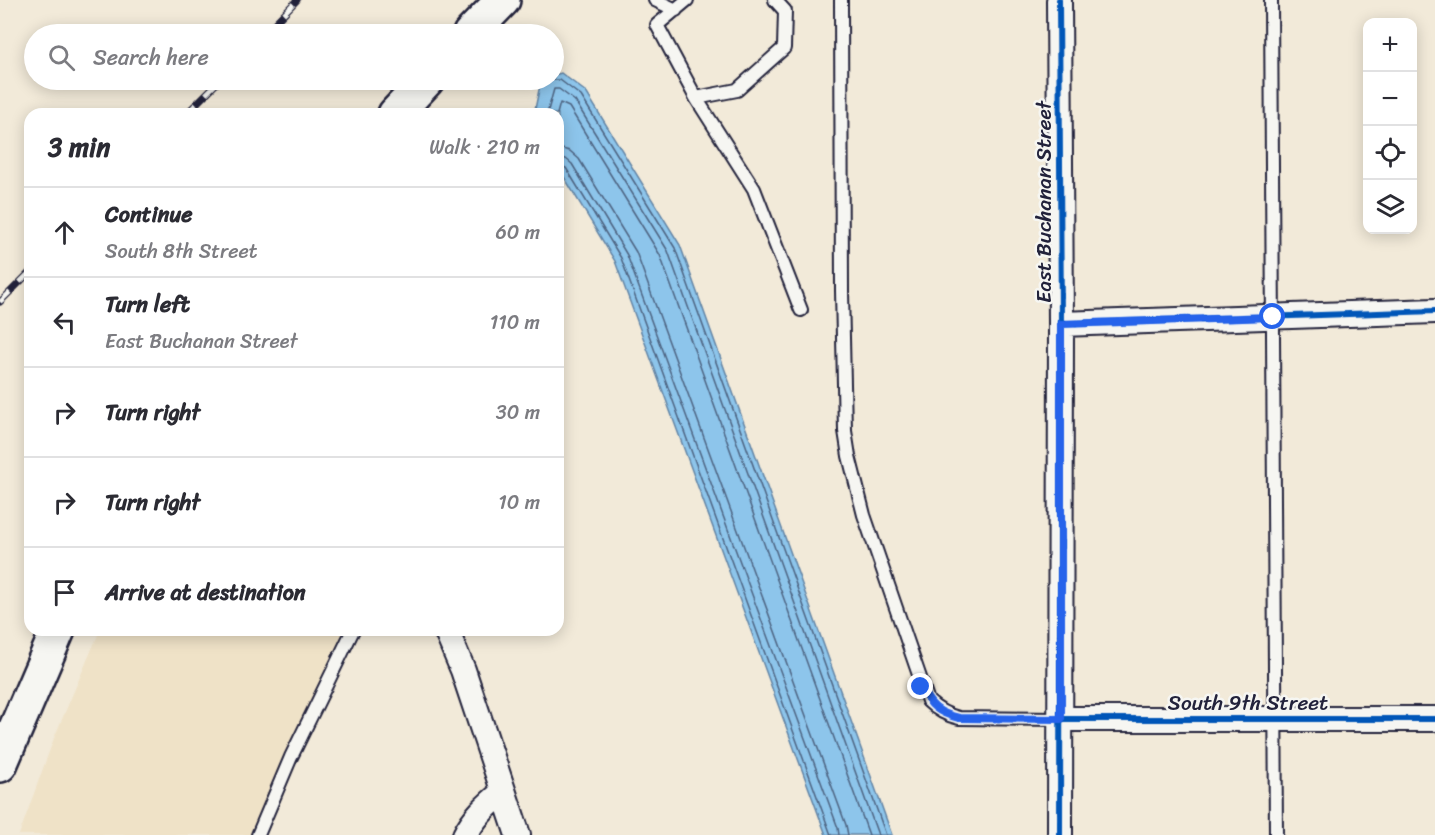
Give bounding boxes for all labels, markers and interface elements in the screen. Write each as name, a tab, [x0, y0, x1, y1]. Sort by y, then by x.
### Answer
map controls	[1363, 18, 1417, 234]
button: +	[1363, 18, 1417, 72]
search box	[24, 24, 564, 90]
text: Search here	[93, 38, 209, 77]
icon: search	[45, 41, 78, 74]
button: −	[1363, 72, 1417, 126]
street label: East Buchanan Street	[1025, 99, 1063, 303]
text: 3 min	[48, 124, 110, 170]
button: locate	[1363, 126, 1417, 180]
text: Walk · 210 m	[429, 130, 540, 165]
button: layers	[1363, 180, 1417, 234]
text: Continue	[105, 195, 193, 234]
text: 60 m	[495, 215, 540, 250]
icon: ahead	[48, 216, 81, 249]
text: South 8th Street	[105, 234, 257, 269]
text: Turn left	[105, 285, 190, 324]
route start	[1259, 303, 1285, 329]
text: 110 m	[490, 305, 540, 340]
icon: left	[48, 306, 81, 339]
text: East Buchanan Street	[105, 324, 297, 359]
text: Turn right	[105, 393, 200, 432]
text: 30 m	[496, 395, 540, 430]
icon: right	[48, 396, 81, 429]
text: Turn right	[105, 483, 200, 522]
text: 10 m	[498, 485, 540, 520]
icon: right	[48, 486, 81, 519]
text: Arrive at destination	[105, 573, 306, 612]
icon: arrive	[48, 576, 81, 609]
route end	[907, 673, 933, 699]
street label: South 9th Street	[1168, 684, 1328, 722]

